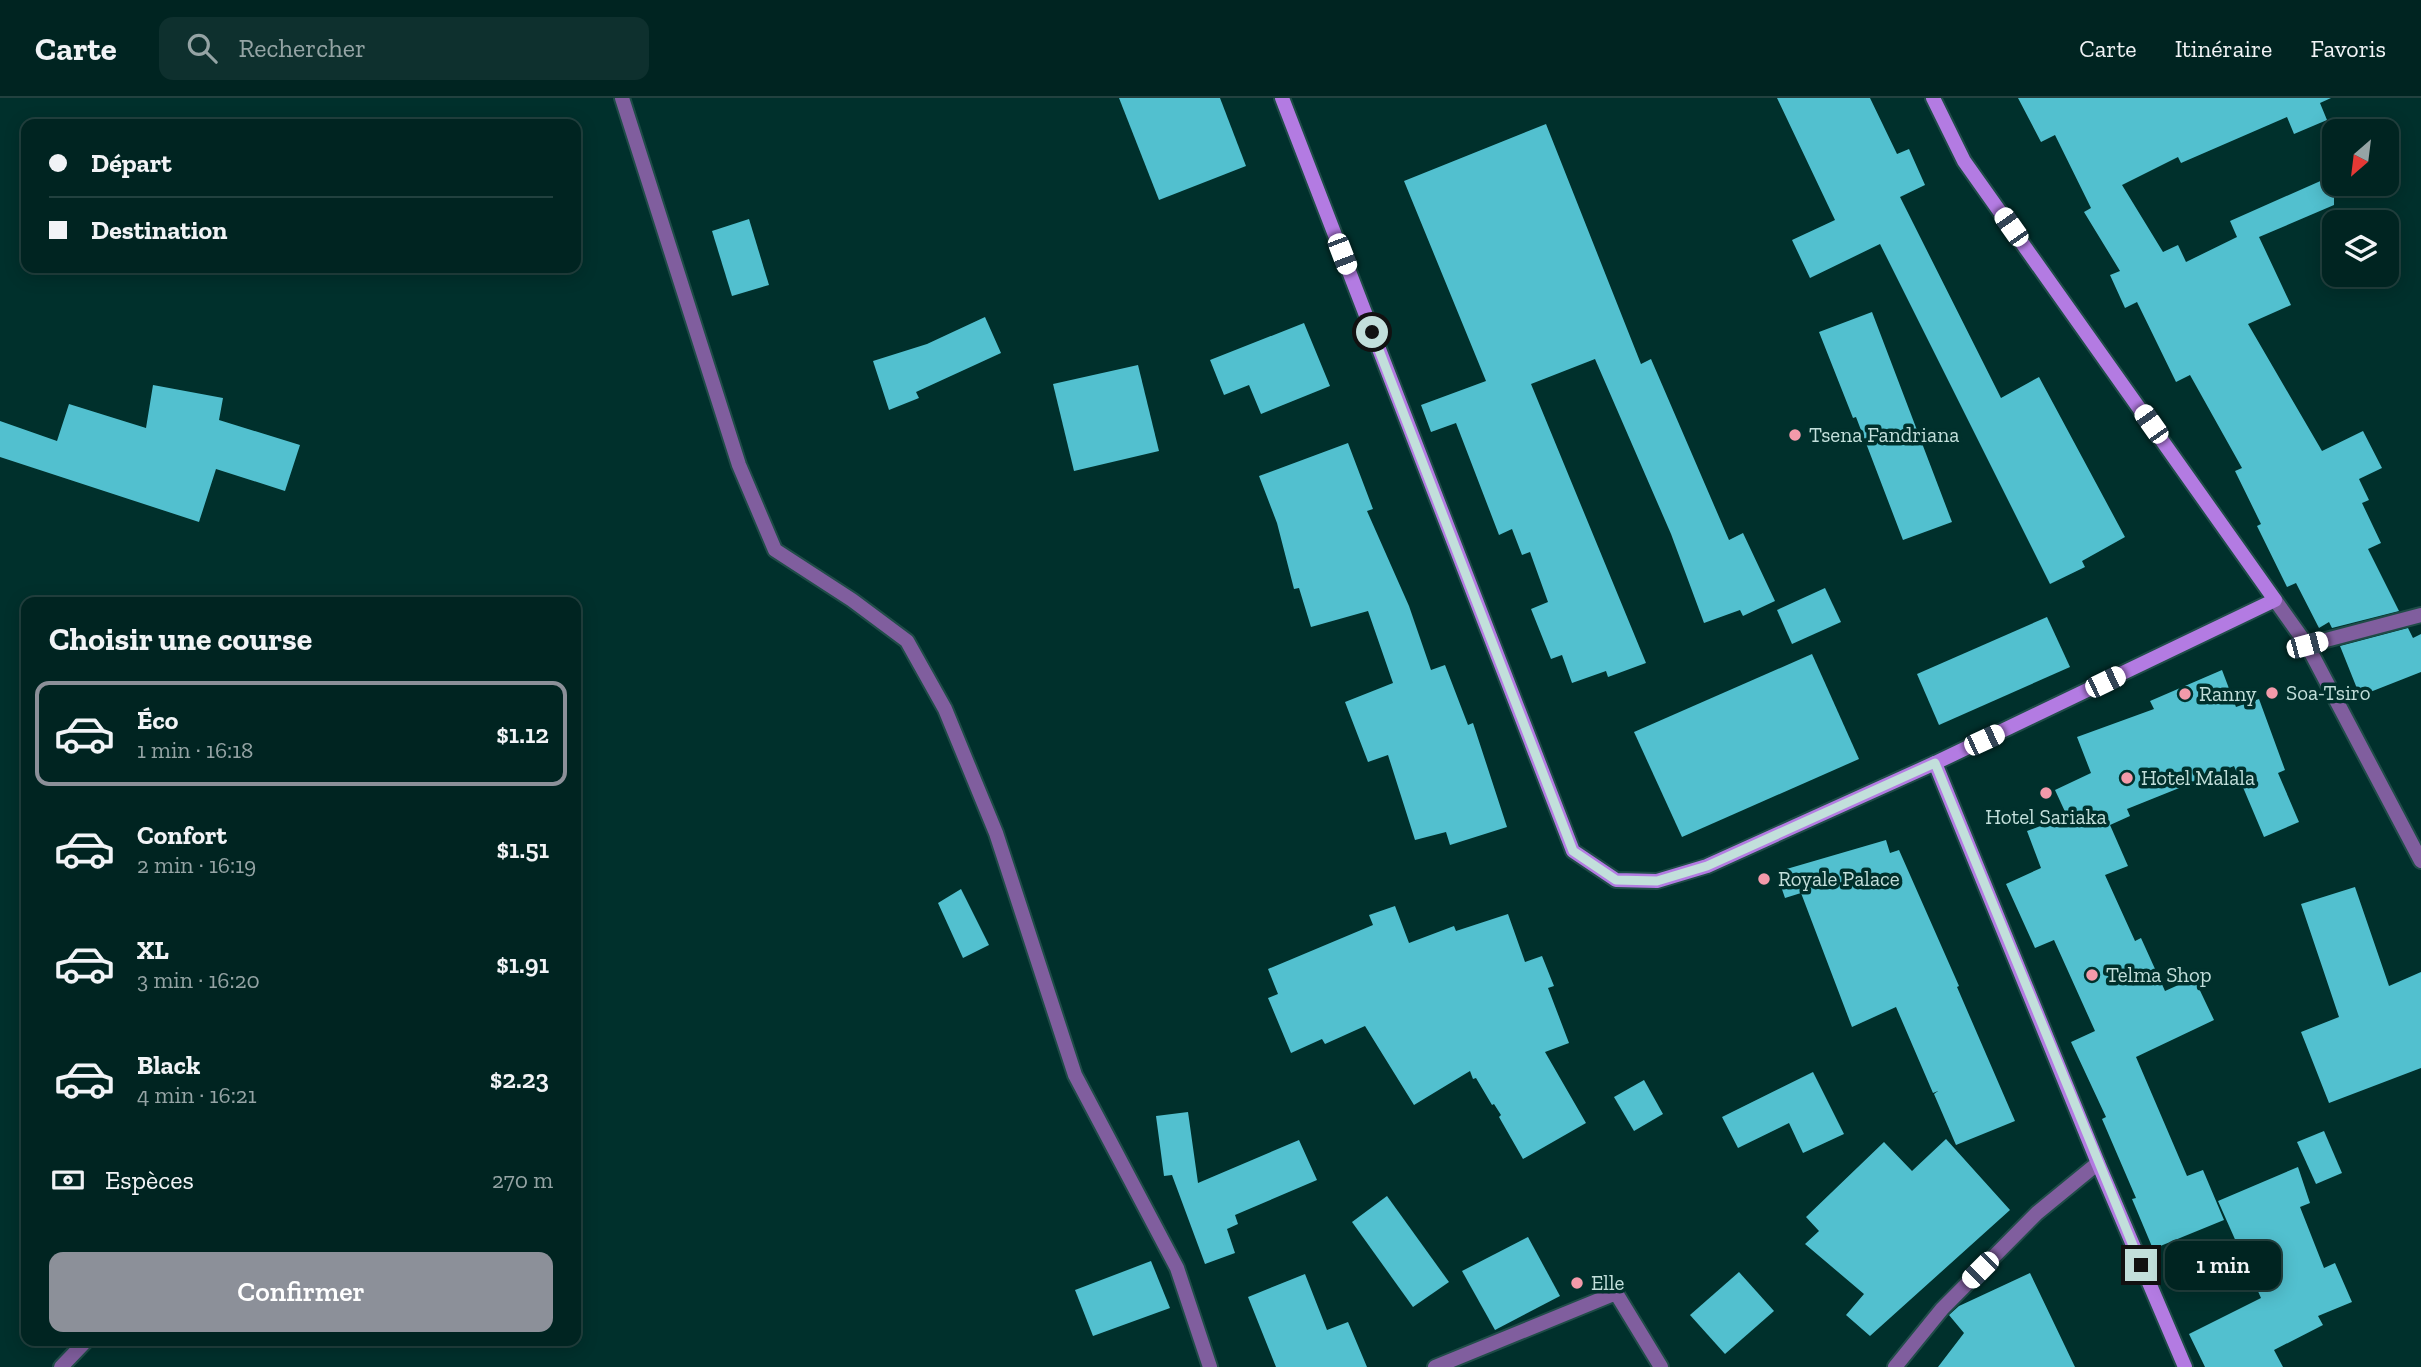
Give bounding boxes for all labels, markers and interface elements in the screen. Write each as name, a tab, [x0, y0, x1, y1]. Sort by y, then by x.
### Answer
search box	[159, 17, 649, 80]
text: Carte	[35, 29, 117, 68]
icon: search	[183, 29, 221, 67]
text: Rechercher	[239, 32, 366, 64]
text: Carte	[2079, 34, 2137, 63]
text: Itinéraire	[2175, 34, 2272, 63]
text: Favoris	[2310, 34, 2386, 63]
north arrow	[2322, 119, 2399, 196]
map controls	[2322, 119, 2399, 287]
text: Départ	[91, 147, 172, 179]
car	[1991, 204, 2032, 250]
button: layers	[2322, 210, 2399, 287]
text: Destination	[91, 214, 227, 246]
car	[1325, 231, 1360, 277]
route start	[1356, 316, 1388, 348]
car	[2131, 401, 2172, 447]
place label: Tsena Fandriana	[1809, 422, 1959, 447]
marker: Tsena Fandriana	[1787, 427, 1803, 443]
text: Choisir une course	[49, 620, 312, 658]
car	[2284, 629, 2331, 661]
car	[2082, 663, 2129, 701]
place label: Soa-Tsiro	[2286, 680, 2370, 705]
place label: Ranny	[2199, 681, 2257, 706]
marker: Soa-Tsiro	[2264, 685, 2280, 701]
marker: Ranny	[2177, 686, 2193, 702]
icon: car	[53, 702, 116, 765]
text: Éco	[137, 704, 178, 736]
text: $1.12	[496, 718, 549, 750]
car	[1961, 722, 2008, 758]
text: 1 min · 16:18	[137, 736, 253, 764]
place label: Hotel Malala	[2141, 765, 2255, 790]
marker: Hotel Malala	[2119, 770, 2135, 786]
marker: Hotel Sariaka	[2038, 785, 2054, 801]
place label: Hotel Sariaka	[1985, 804, 2107, 829]
icon: car	[53, 817, 116, 880]
text: Confort	[137, 819, 227, 851]
text: $1.51	[497, 833, 549, 865]
text: 2 min · 16:19	[137, 851, 256, 879]
place label: Royale Palace	[1778, 866, 1900, 891]
marker: Royale Palace	[1756, 871, 1772, 887]
icon: car	[53, 932, 116, 995]
text: XL	[137, 934, 169, 966]
text: $1.91	[496, 948, 549, 980]
place label: Telma Shop	[2106, 962, 2211, 987]
text: 3 min · 16:20	[137, 966, 260, 994]
marker: Telma Shop	[2084, 967, 2100, 983]
icon: car	[53, 1047, 116, 1110]
text: Black	[137, 1049, 200, 1081]
text: $2.23	[490, 1063, 549, 1095]
text: 4 min · 16:21	[137, 1081, 257, 1109]
icon: cash	[49, 1161, 87, 1199]
text: Espèces	[105, 1164, 194, 1196]
text: 270 m	[492, 1166, 553, 1194]
callout: 1 min	[2166, 1240, 2281, 1290]
car	[1958, 1248, 2003, 1292]
route end	[2125, 1249, 2157, 1281]
text: 1 min	[2196, 1251, 2250, 1279]
button: Confirmer	[49, 1252, 553, 1332]
place label: Elle	[1591, 1270, 1625, 1295]
marker: Elle	[1569, 1275, 1585, 1291]

